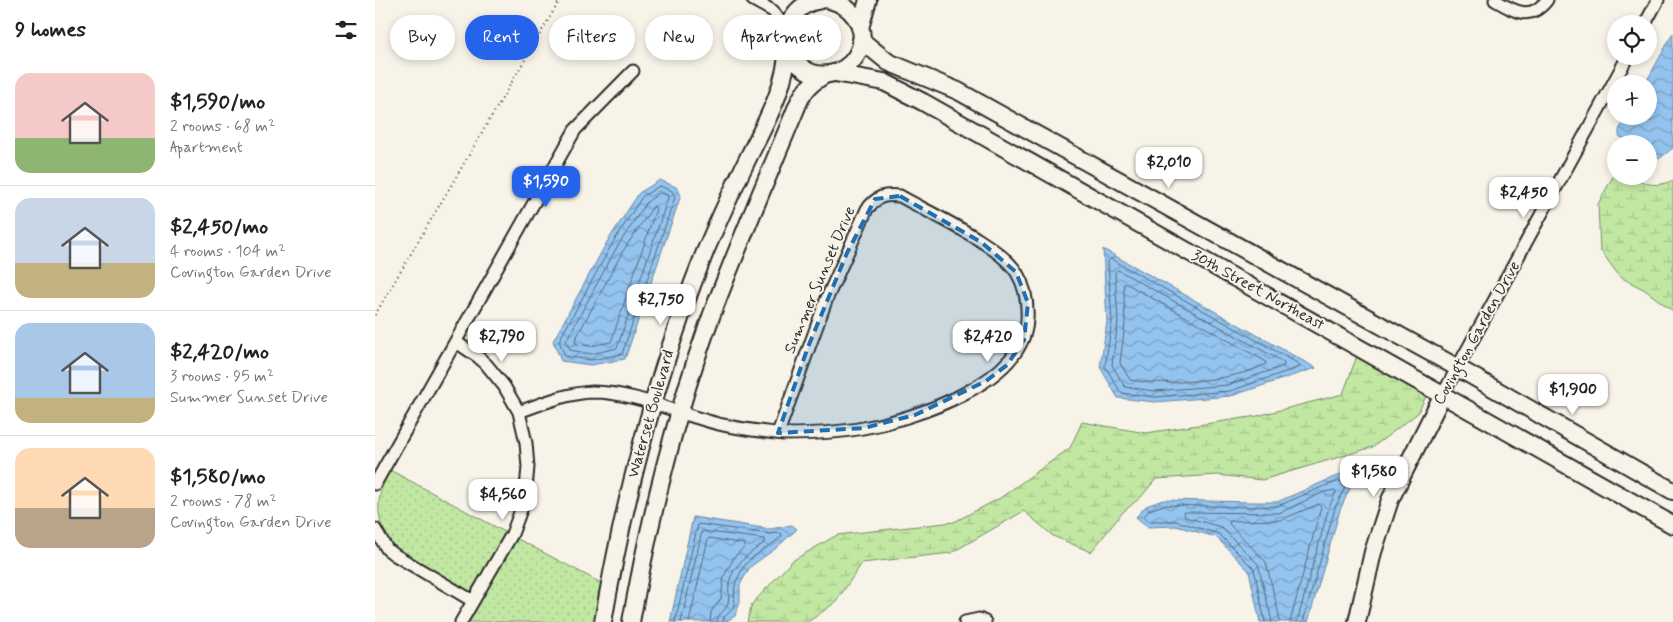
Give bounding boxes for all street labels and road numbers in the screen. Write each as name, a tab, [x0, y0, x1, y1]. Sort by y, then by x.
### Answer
street label: Summer Sunset Drive	[779, 203, 861, 357]
street label: 30th Street Northeast	[1188, 245, 1328, 335]
street label: Covington Garden Drive	[1429, 257, 1526, 409]
street label: Waterset Boulevard	[623, 348, 679, 480]

